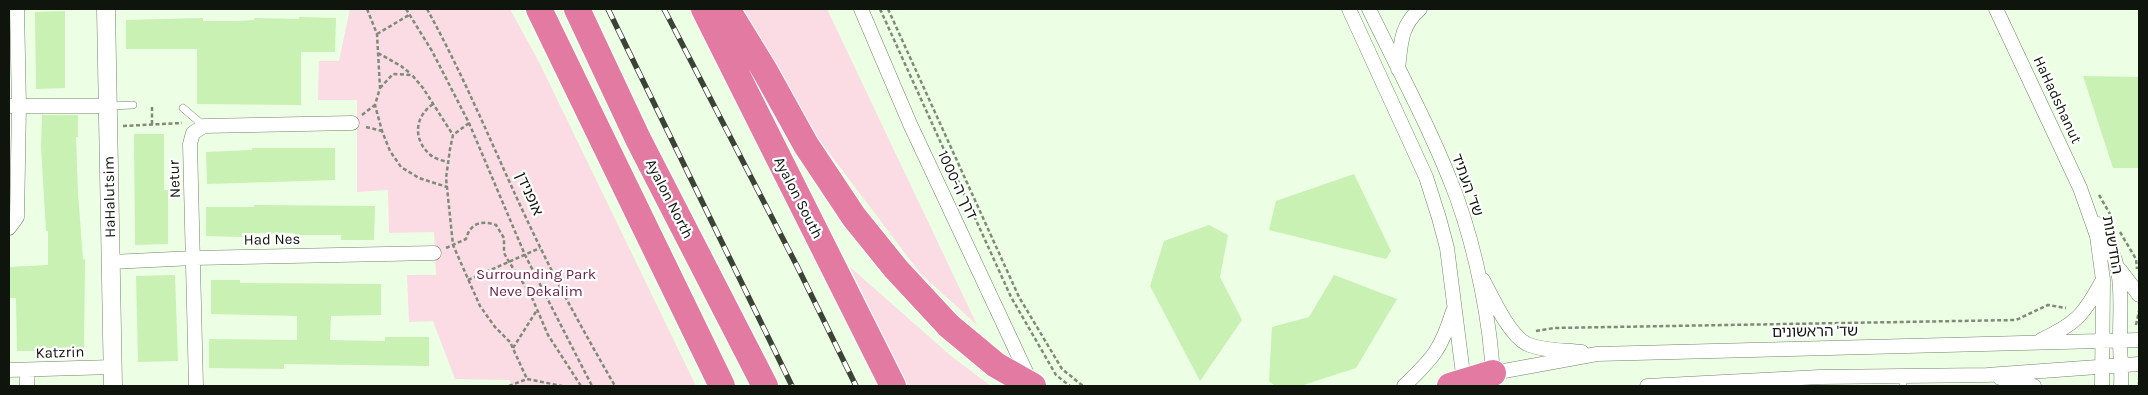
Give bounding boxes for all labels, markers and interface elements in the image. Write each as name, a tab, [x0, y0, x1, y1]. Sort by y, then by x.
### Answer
street label: HaHadshanut	[2029, 53, 2085, 147]
street label: דרך ה-1000	[933, 148, 981, 222]
street label: שד' העתיד	[1447, 151, 1487, 219]
street label: Ayalon South	[770, 154, 826, 242]
street label: HaHalutsim	[100, 156, 120, 238]
street label: Ayalon North	[641, 156, 697, 242]
street label: Netur	[165, 160, 185, 198]
street label: אופנידן	[511, 169, 547, 219]
street label: החדשנות	[2098, 214, 2126, 276]
street label: Had Nes	[244, 231, 300, 249]
park label: Surrounding Park Neve Dekalim	[476, 266, 596, 301]
street label: שד' הראשונים	[1772, 322, 1858, 342]
street label: Katzrin	[35, 343, 85, 363]

